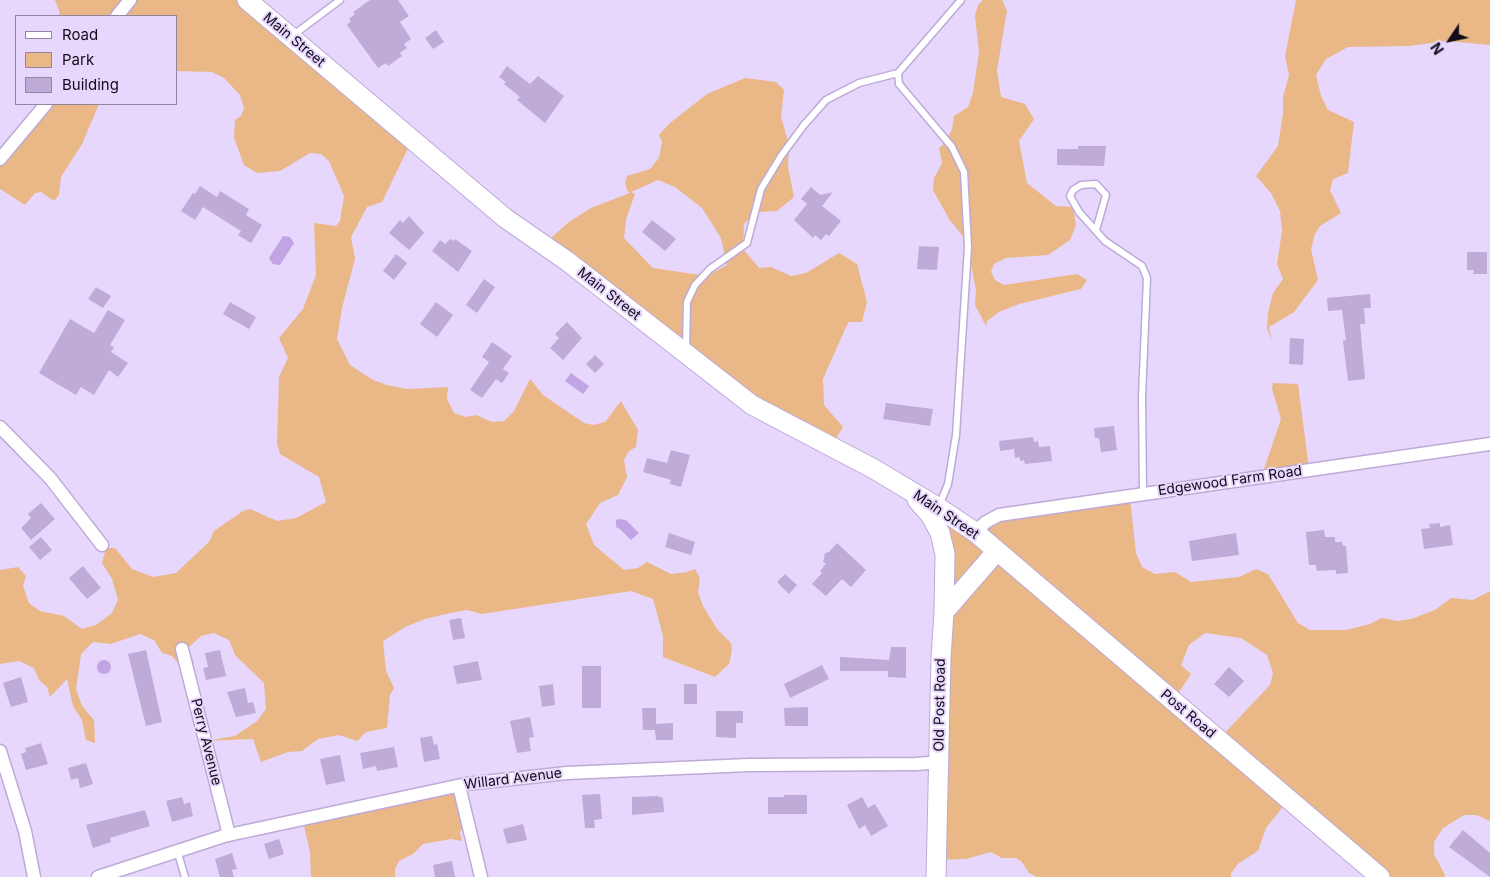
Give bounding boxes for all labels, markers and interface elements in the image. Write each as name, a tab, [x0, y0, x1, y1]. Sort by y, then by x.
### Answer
street label: Main Street	[260, 9, 328, 71]
legend	[15, 15, 178, 105]
north arrow	[1425, 15, 1475, 65]
text: Road	[62, 25, 98, 44]
text: N	[1427, 39, 1447, 58]
text: Park	[62, 50, 94, 69]
text: Building	[62, 75, 119, 94]
street label: Main Street	[574, 264, 644, 324]
street label: Edgewood Farm Road	[1157, 463, 1303, 499]
street label: Main Street	[910, 487, 982, 543]
street label: Old Post Road	[931, 658, 949, 752]
street label: Post Road	[1157, 686, 1219, 742]
street label: Perry Avenue	[187, 697, 225, 787]
street label: Willard Avenue	[463, 765, 563, 793]

